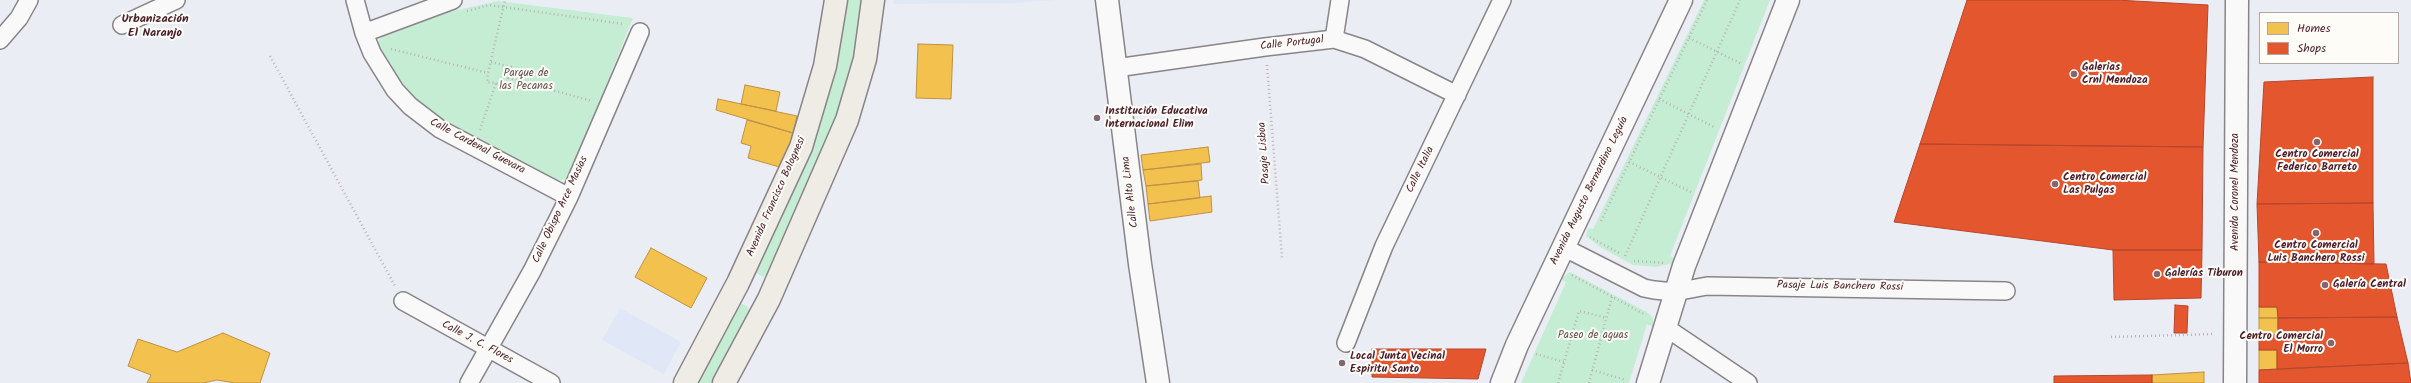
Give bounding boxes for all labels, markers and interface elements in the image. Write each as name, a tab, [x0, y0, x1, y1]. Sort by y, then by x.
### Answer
legend	[2259, 12, 2399, 64]
district label: Urbanización El Naranjo	[121, 13, 189, 41]
text: Homes	[2297, 19, 2331, 38]
street label: Calle Portugal	[1260, 34, 1324, 54]
text: Shops	[2297, 39, 2326, 58]
place label: Galerias Crnl Mendoza	[2082, 61, 2148, 87]
park label: Parque de las Pecanas	[499, 67, 553, 93]
marker: Galerias Crnl Mendoza	[2069, 69, 2079, 79]
place label: Institución Educativa Internacional Elim	[1105, 105, 1208, 131]
marker: Institución Educativa Internacional Elim	[1092, 113, 1102, 123]
street label: Avenida Augusto Bernardino Leguía	[1548, 115, 1632, 267]
street label: Calle Cardenal Guevara	[427, 116, 527, 178]
street label: Pasaje Lisboa	[1256, 121, 1274, 185]
street label: Avenida Coronel Mendoza	[2229, 133, 2243, 251]
street label: Avenida Francisco Bolognesi	[745, 135, 809, 259]
marker: Centro Comercial Federico Barreto	[2312, 137, 2322, 147]
street label: Calle Italia	[1404, 145, 1438, 195]
place label: Centro Comercial Federico Barreto	[2275, 148, 2359, 174]
street label: Calle Obispo Arce Masias	[530, 154, 592, 266]
street label: Calle Alto Lima	[1120, 155, 1142, 229]
place label: Centro Comercial Las Pulgas	[2063, 171, 2146, 197]
marker: Centro Comercial Las Pulgas	[2050, 179, 2060, 189]
marker: Centro Comercial Luis Banchero Rossi	[2311, 228, 2321, 238]
place label: Centro Comercial Luis Banchero Rossi	[2267, 239, 2365, 265]
place label: Galerías Tiburon	[2165, 267, 2243, 281]
marker: Galerías Tiburon	[2152, 269, 2162, 279]
place label: Galería Central	[2333, 278, 2406, 292]
street label: Pasaje Luis Banchero Rossi	[1777, 279, 1903, 295]
marker: Galería Central	[2320, 280, 2330, 290]
street label: Calle J. C. Flores	[439, 319, 515, 367]
park label: Paseo de aguas	[1558, 329, 1628, 343]
place label: Centro Comercial El Morro	[2240, 330, 2323, 356]
marker: Centro Comercial El Morro	[2326, 338, 2336, 348]
place label: Local Junta Vecinal Espiritu Santo	[1350, 350, 1445, 376]
marker: Local Junta Vecinal Espiritu Santo	[1337, 358, 1347, 368]

